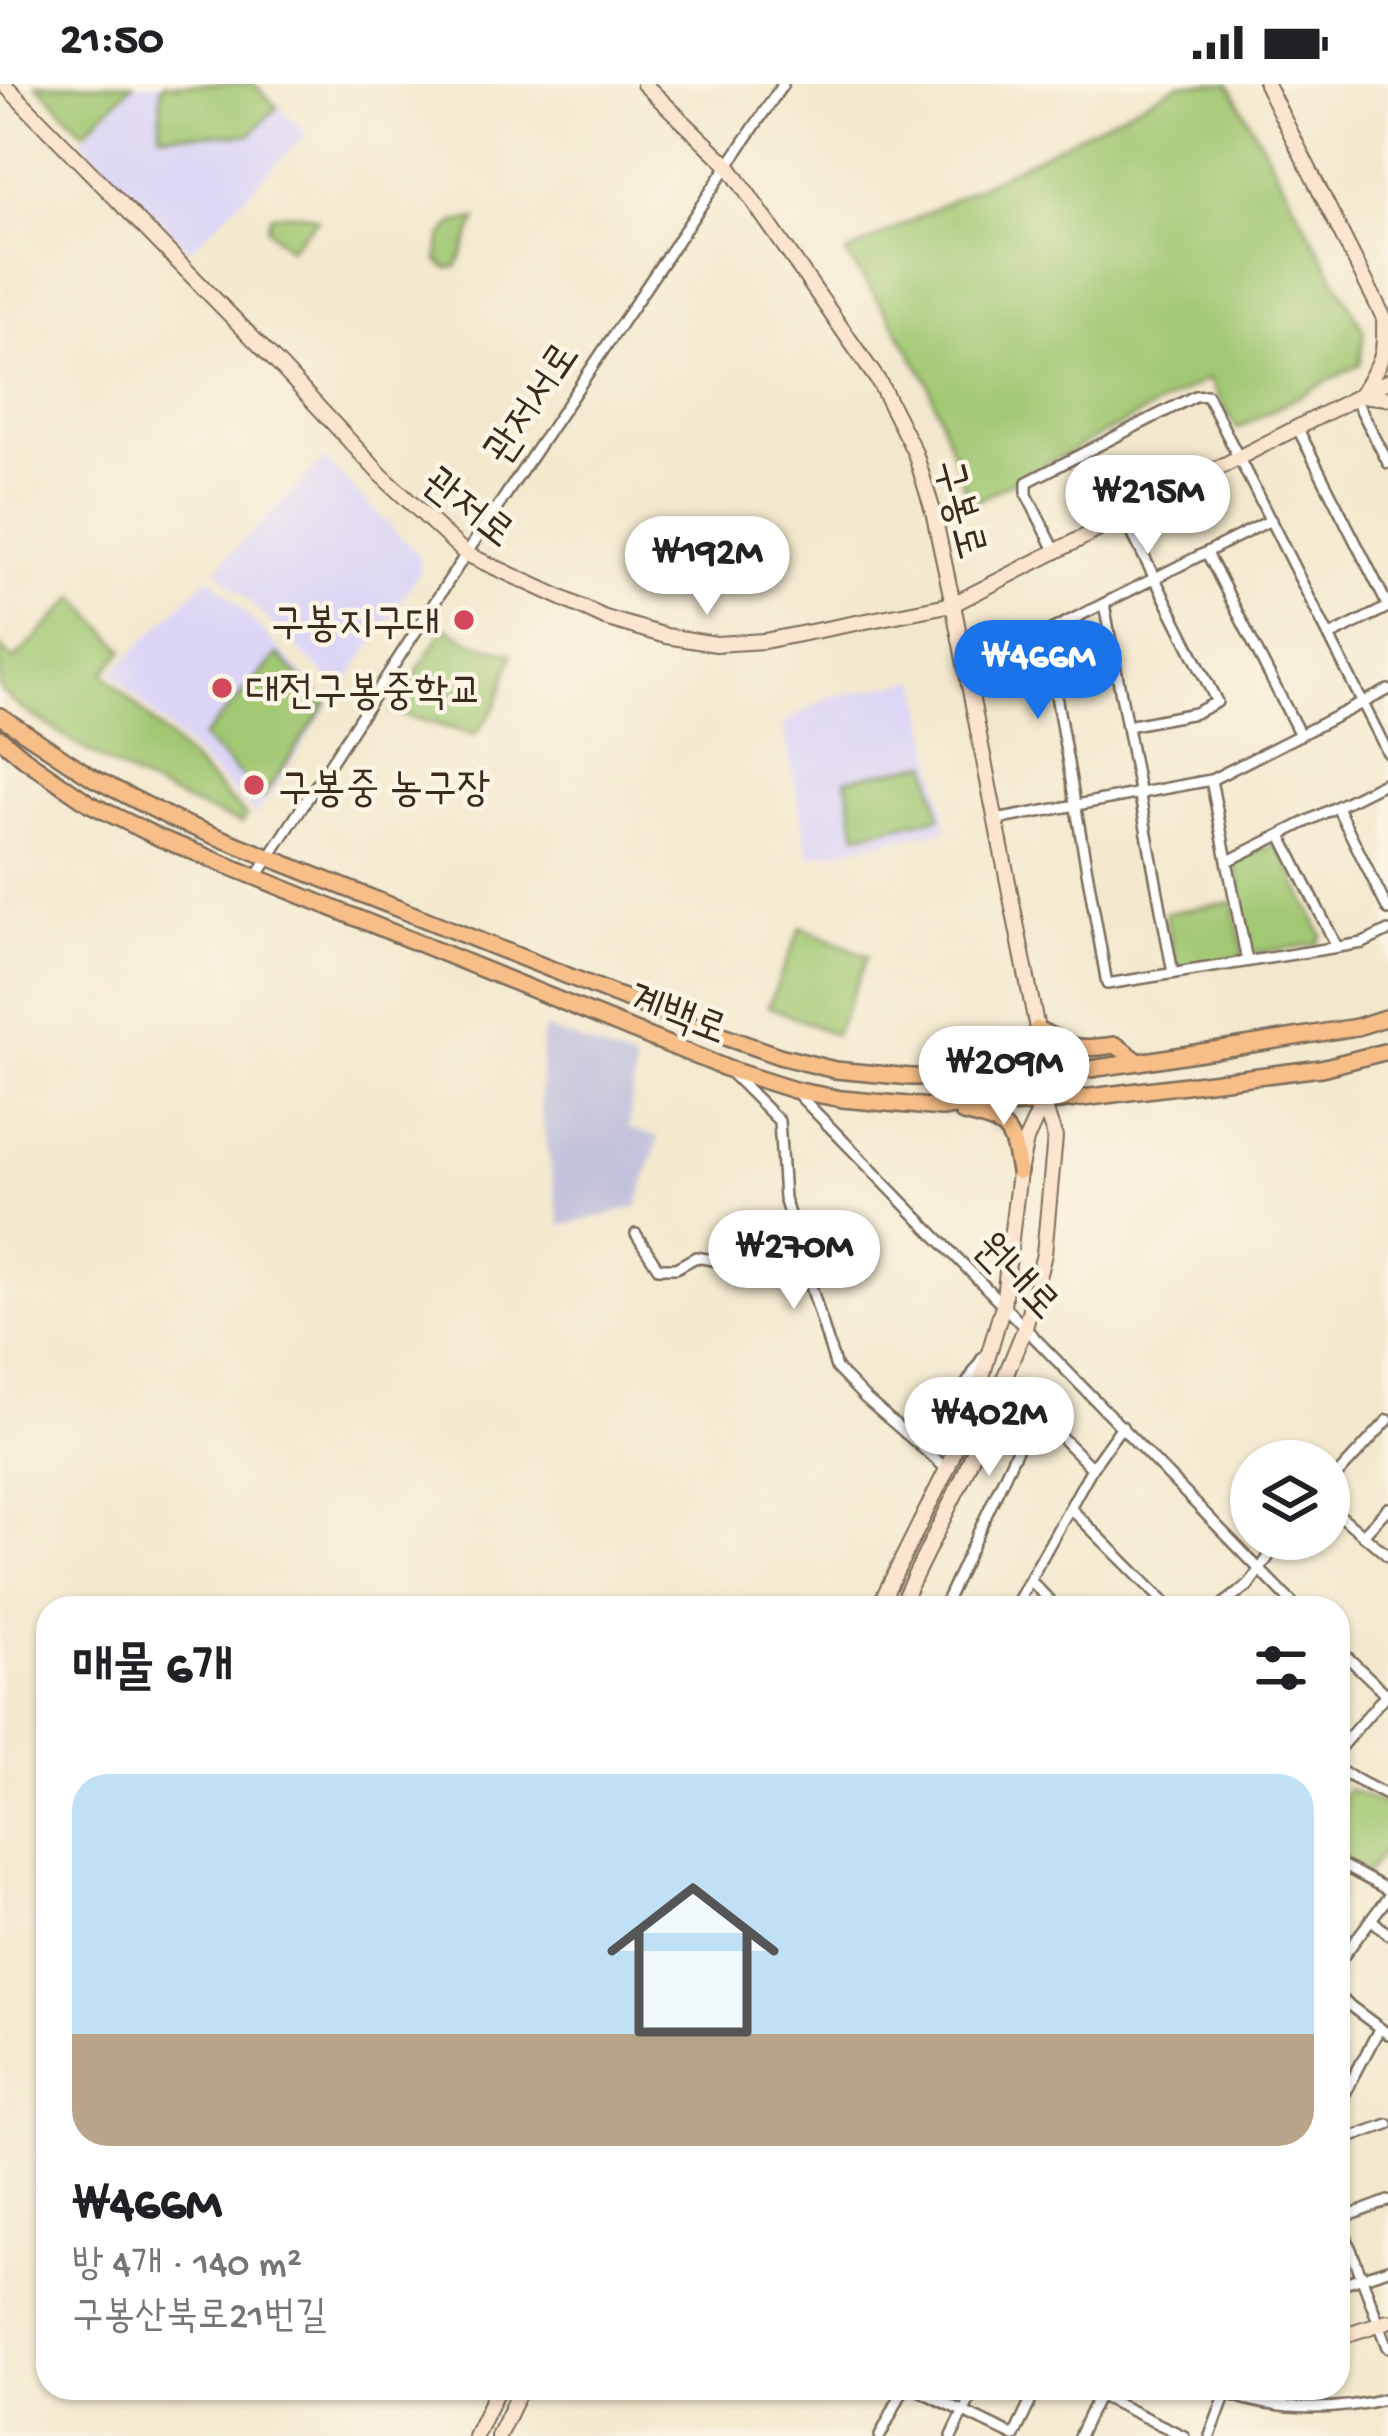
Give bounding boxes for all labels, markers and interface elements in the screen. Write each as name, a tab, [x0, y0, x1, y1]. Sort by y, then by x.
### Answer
text: 21:50	[60, 16, 164, 69]
street label: 관저서로	[477, 335, 593, 475]
street label: 구봉로	[919, 455, 993, 565]
pin: ₩215M	[1064, 455, 1232, 557]
street label: 관저로	[411, 460, 521, 561]
text: ₩215M	[1092, 471, 1204, 517]
pin: ₩192M	[623, 516, 791, 618]
text: ₩192M	[652, 532, 762, 578]
place label: 구봉지구대	[271, 603, 440, 652]
marker: 구봉지구대	[451, 607, 477, 633]
pin: ₩466M	[954, 620, 1122, 722]
text: ₩466M	[981, 636, 1095, 682]
place label: 대전구봉중학교	[246, 671, 483, 720]
marker: 대전구봉중학교	[209, 675, 235, 701]
place label: 구봉중 농구장	[278, 768, 491, 817]
marker: 구봉중 농구장	[241, 772, 267, 798]
street label: 계백로	[620, 977, 732, 1059]
pin: ₩209M	[920, 1026, 1088, 1128]
text: ₩209M	[946, 1042, 1062, 1088]
pin: ₩270M	[710, 1210, 878, 1312]
text: ₩270M	[735, 1226, 853, 1272]
street label: 원내로	[961, 1226, 1066, 1333]
pin: ₩402M	[905, 1377, 1073, 1479]
text: ₩402M	[931, 1393, 1047, 1439]
map controls	[1230, 1440, 1350, 1560]
button: layers	[1230, 1440, 1350, 1560]
icon: filters	[1248, 1635, 1314, 1701]
text: 매물 6개	[72, 1642, 233, 1702]
icon: home	[585, 1852, 801, 2068]
text: ₩466M	[72, 2178, 221, 2238]
text: 방 4개 · 140 m²	[72, 2244, 302, 2290]
text: 구봉산북로21번길	[72, 2296, 327, 2342]

